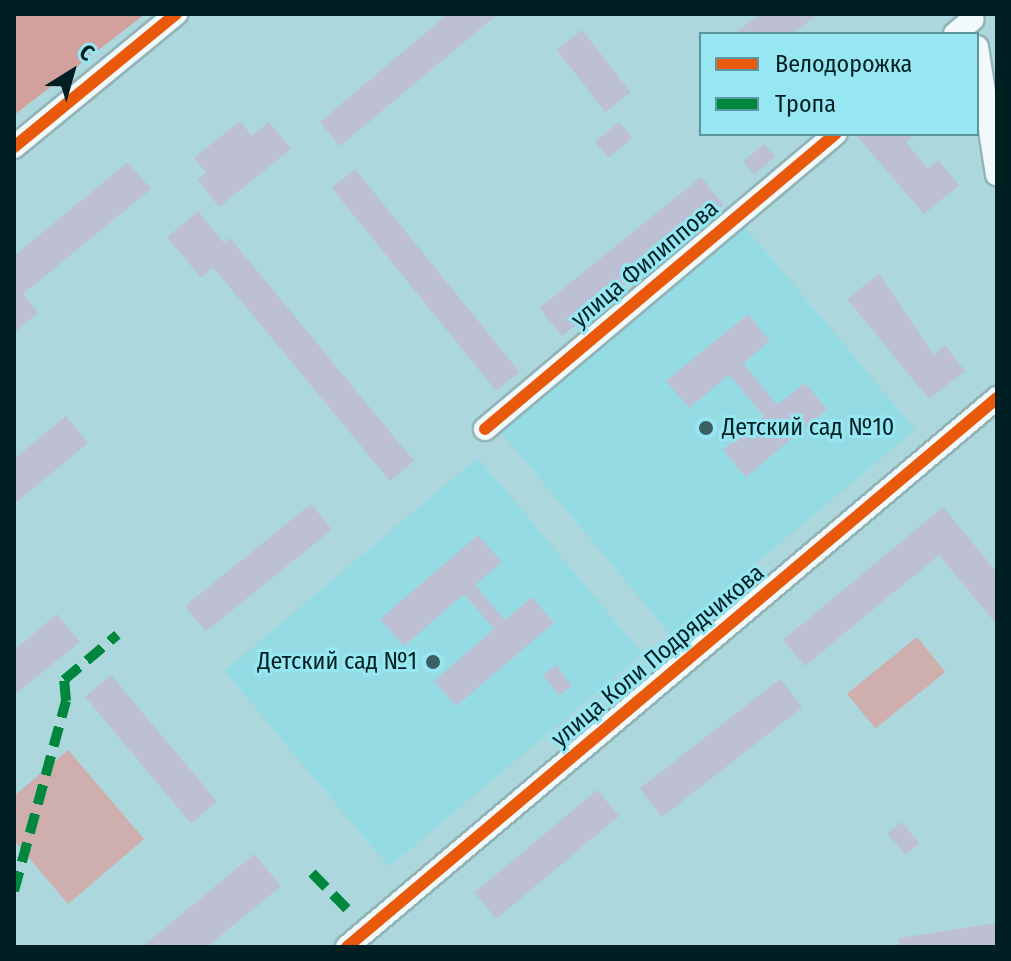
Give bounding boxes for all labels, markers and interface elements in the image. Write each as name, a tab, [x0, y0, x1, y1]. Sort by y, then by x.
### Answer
north arrow	[32, 32, 112, 112]
legend	[699, 32, 979, 136]
text: С	[74, 38, 99, 67]
text: Велодорожка	[775, 50, 912, 78]
text: Тропа	[775, 90, 836, 118]
street label: улица Филиппова	[566, 194, 724, 334]
place label: Детский сад №10	[722, 414, 894, 442]
marker: Детский сад №10	[697, 419, 715, 437]
street label: улица Коли Подрядчикова	[546, 559, 770, 753]
place label: Детский сад №1	[257, 648, 417, 676]
marker: Детский сад №1	[424, 653, 442, 671]

